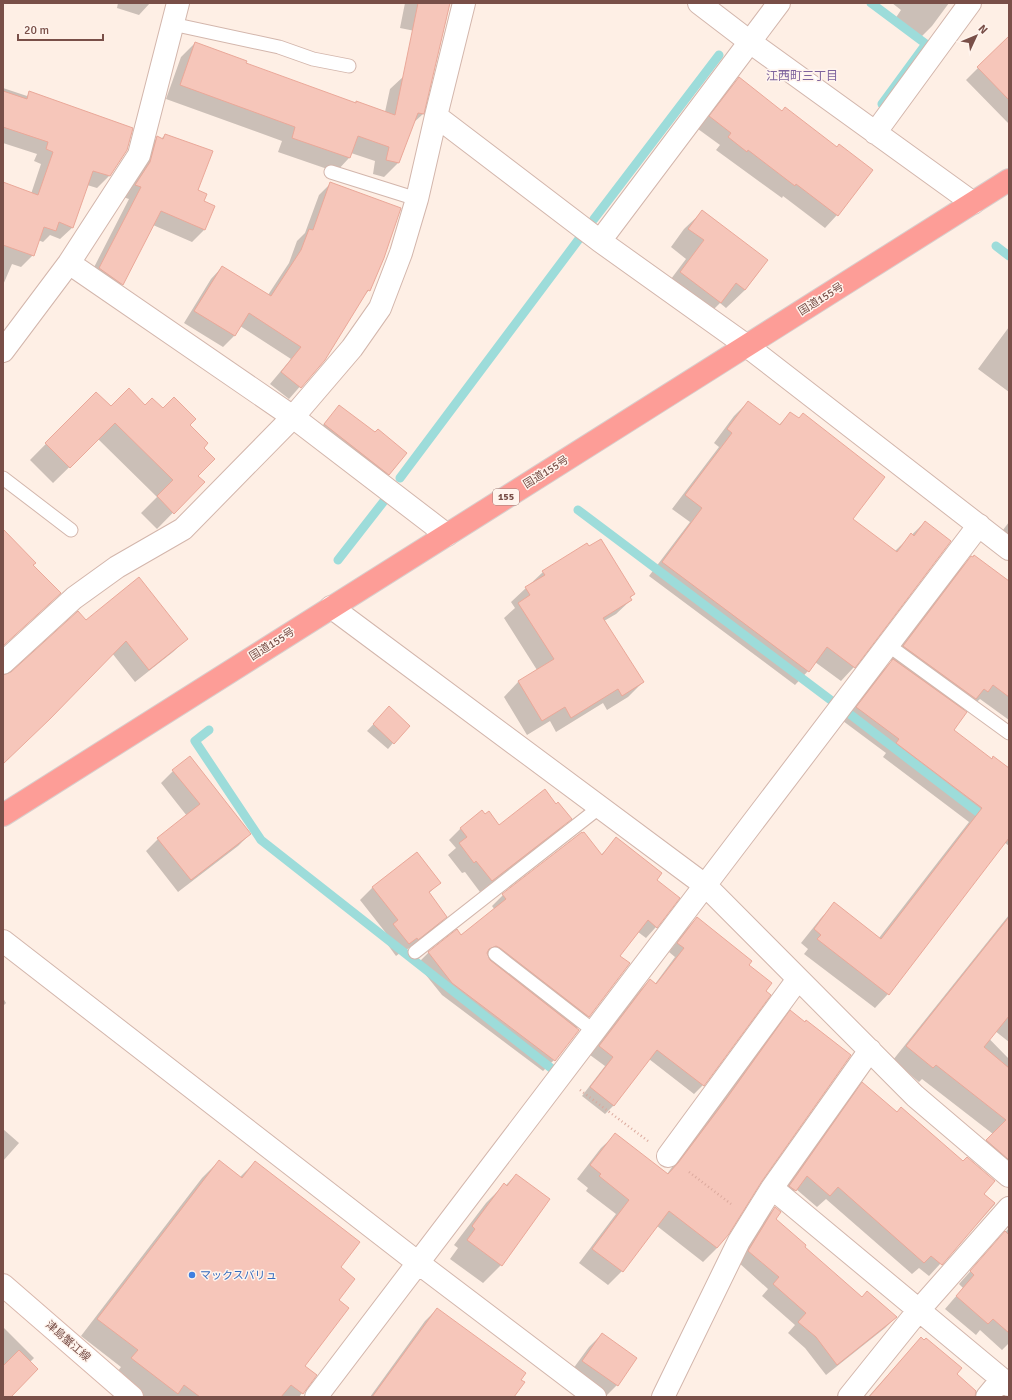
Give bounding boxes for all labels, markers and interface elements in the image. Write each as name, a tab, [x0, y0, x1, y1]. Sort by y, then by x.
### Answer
scale bar	[18, 16, 103, 42]
north arrow	[956, 16, 996, 56]
text: N	[975, 22, 990, 37]
text: 20 m	[24, 23, 49, 38]
district label: 江西町三丁目	[766, 69, 838, 84]
street label: 国道155号	[796, 280, 846, 318]
street label: 国道155号	[521, 453, 571, 491]
road number: 155	[493, 489, 519, 505]
street label: 国道155号	[247, 625, 297, 663]
place label: マックスバリュ	[200, 1269, 277, 1282]
marker: マックスバリュ	[187, 1270, 197, 1280]
street label: 津島蟹江線	[43, 1318, 93, 1364]

